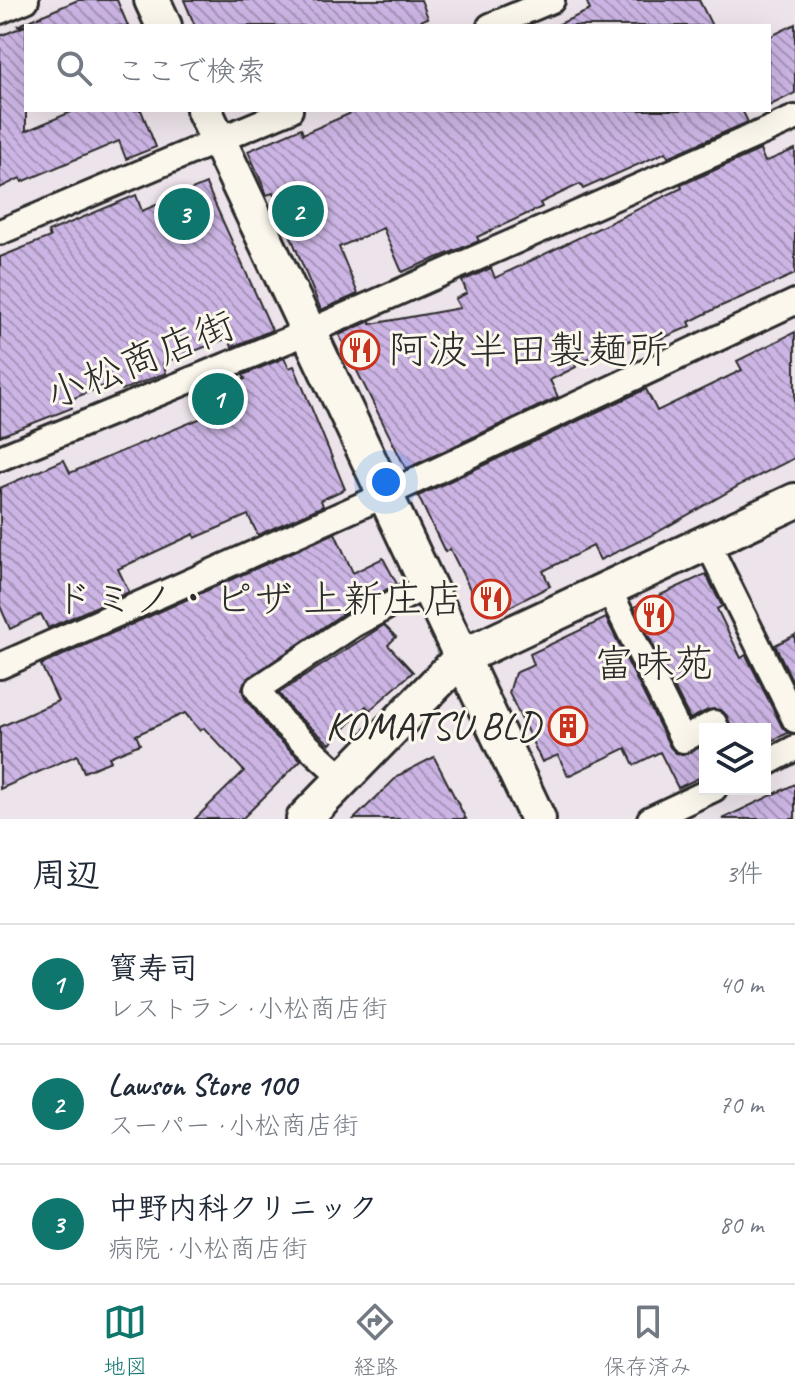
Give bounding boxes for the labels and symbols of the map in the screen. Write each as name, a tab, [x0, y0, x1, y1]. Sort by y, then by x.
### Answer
pin: 2	[272, 181, 324, 241]
pin: 3	[158, 184, 210, 244]
street label: 小松商店街	[38, 299, 242, 421]
place label: 阿波半田製麺所	[388, 325, 668, 375]
restaurant icon: 阿波半田製麺所	[339, 329, 381, 371]
pin: 1	[192, 369, 244, 429]
your location	[366, 462, 406, 502]
place label: ドミノ・ピザ 上新庄店	[53, 574, 463, 624]
restaurant icon: ドミノ・ピザ 上新庄店	[470, 578, 512, 620]
restaurant icon: 富味苑	[633, 594, 675, 636]
place label: 富味苑	[594, 639, 714, 689]
place label: KOMATSU BLD	[326, 701, 543, 751]
building icon: KOMATSU BLD	[547, 705, 589, 747]

